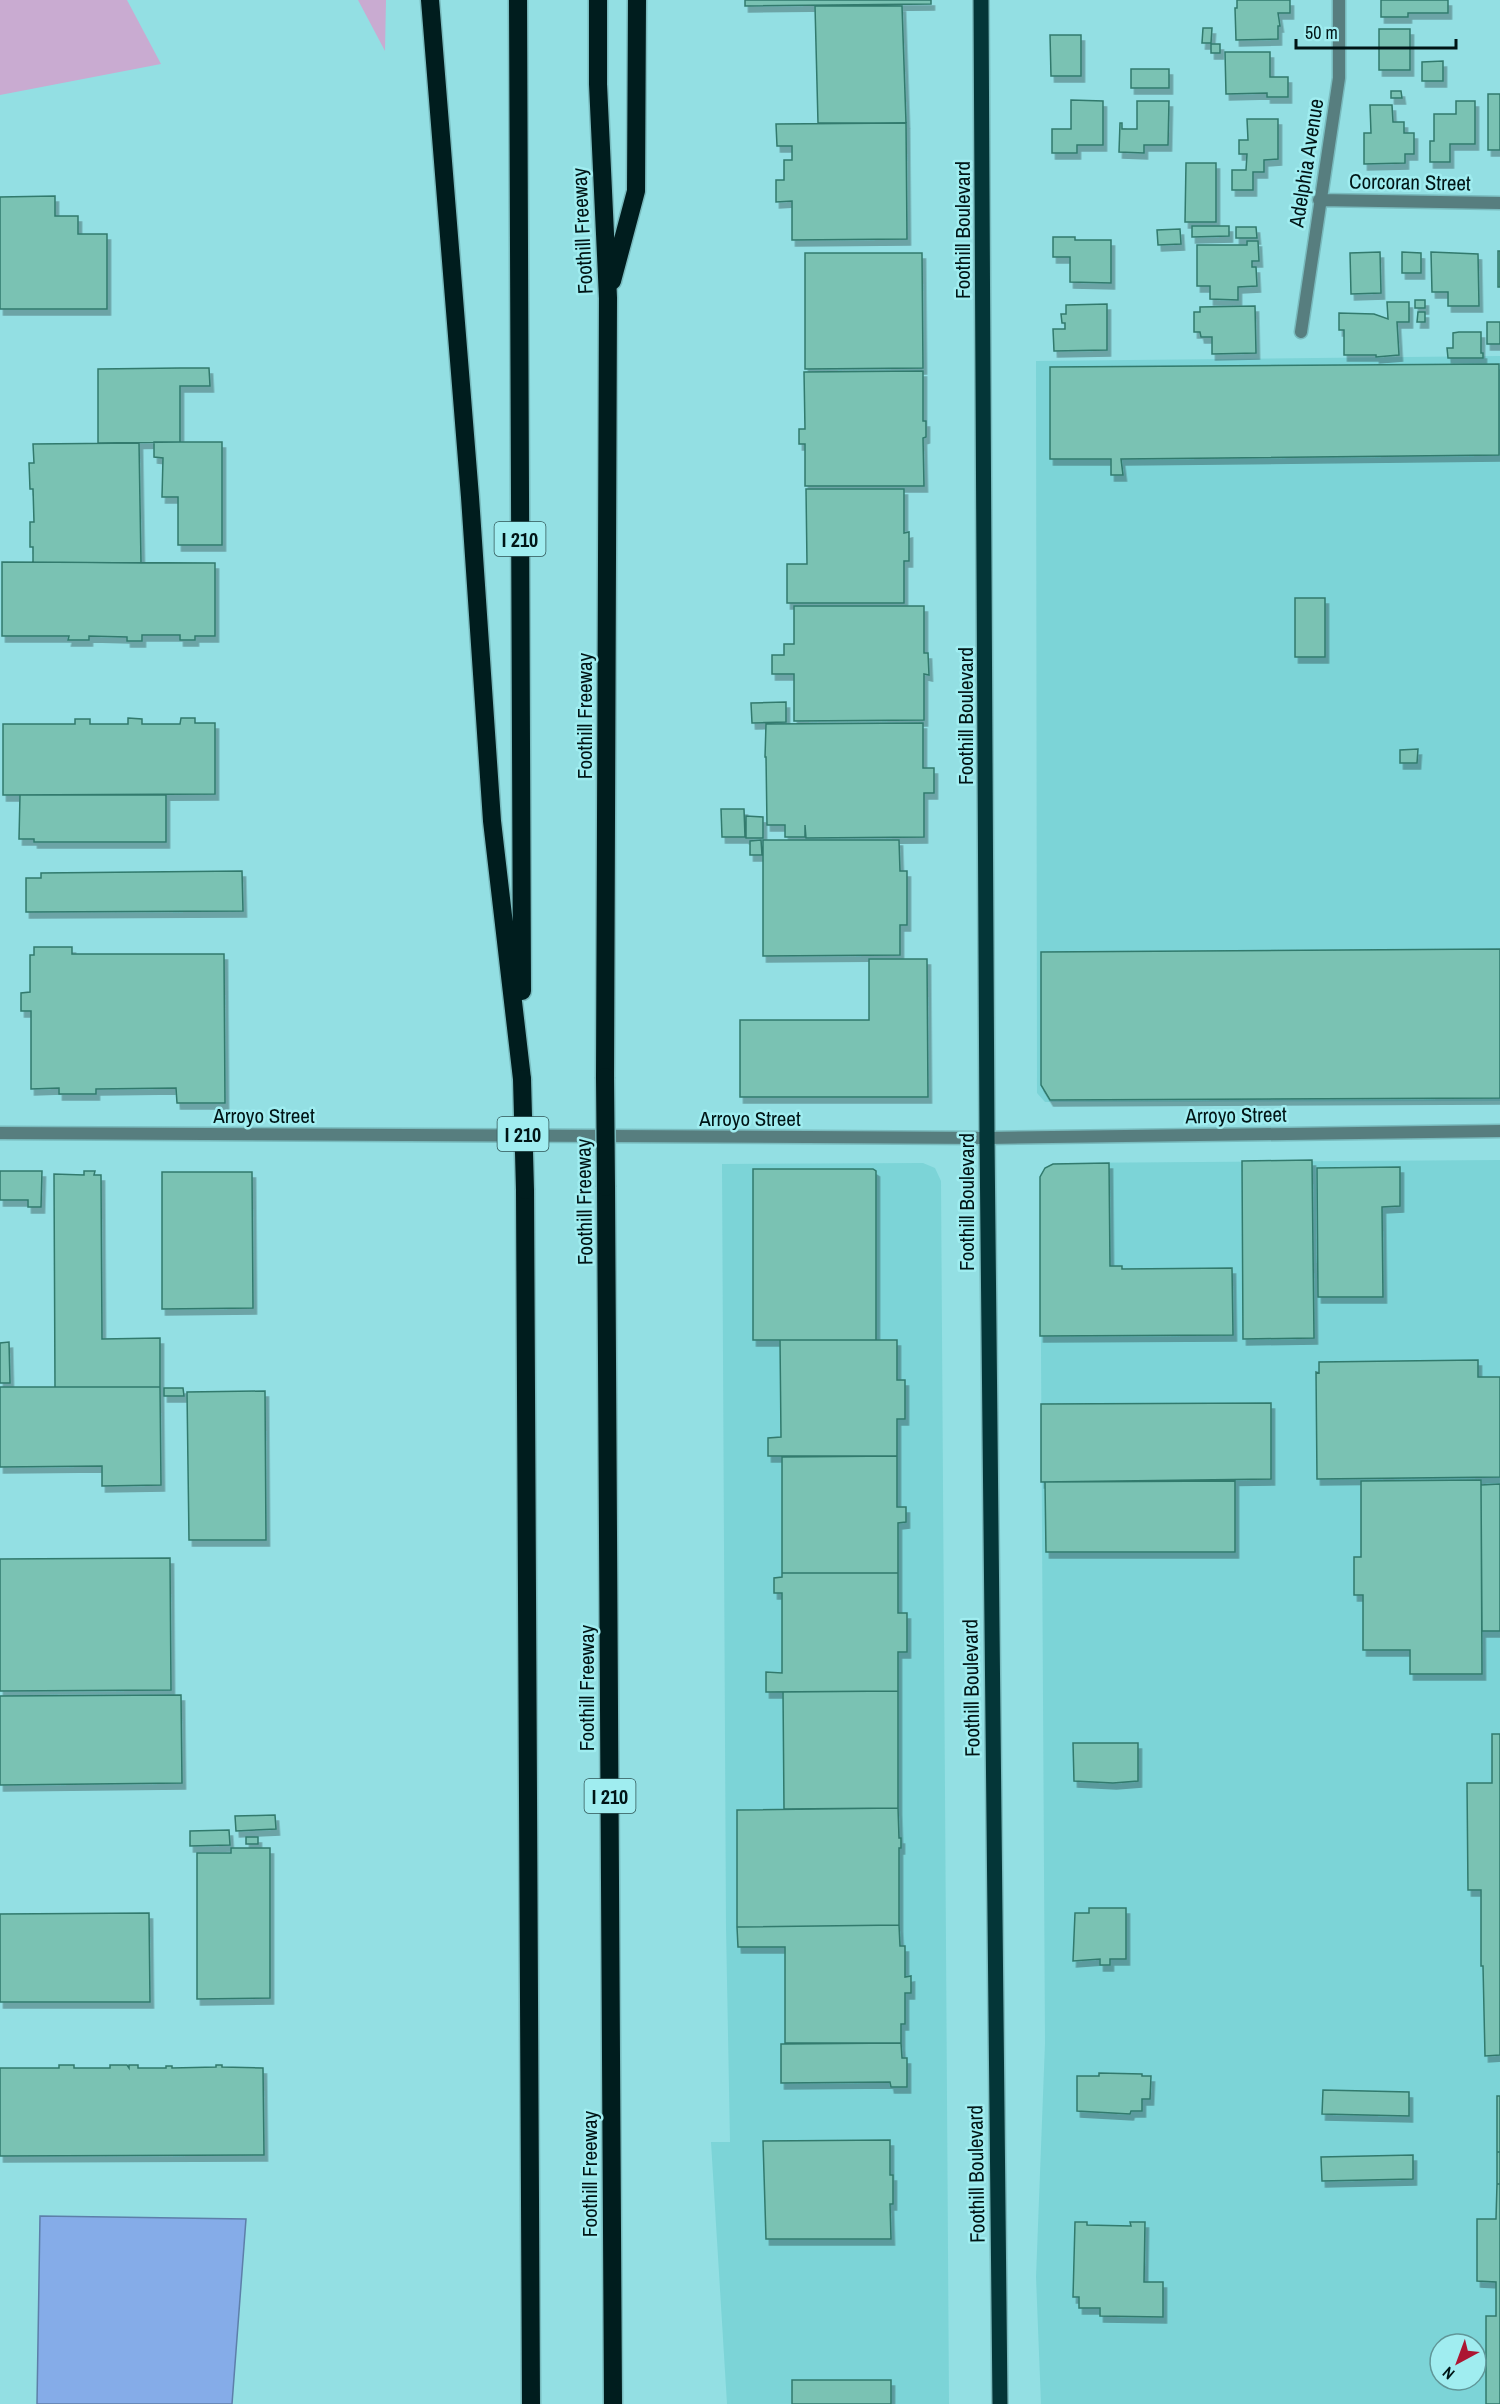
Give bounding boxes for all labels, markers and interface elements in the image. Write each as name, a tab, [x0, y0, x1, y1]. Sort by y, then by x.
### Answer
scale bar	[1296, 12, 1456, 50]
text: 50 m	[1305, 20, 1338, 45]
street label: Adelphia Avenue	[1281, 97, 1330, 230]
street label: Foothill Boulevard	[948, 161, 977, 299]
street label: Corcoran Street	[1349, 166, 1471, 198]
street label: Foothill Freeway	[564, 167, 600, 295]
road number: I 210	[494, 522, 546, 556]
street label: Foothill Boulevard	[951, 647, 980, 785]
street label: Foothill Freeway	[570, 652, 599, 779]
street label: Arroyo Street	[1184, 1100, 1287, 1130]
street label: Arroyo Street	[212, 1101, 315, 1130]
street label: Arroyo Street	[698, 1104, 801, 1133]
road number: I 210	[498, 1117, 548, 1151]
street label: Foothill Boulevard	[952, 1133, 981, 1271]
street label: Foothill Freeway	[568, 1138, 600, 1265]
street label: Foothill Boulevard	[955, 1619, 987, 1757]
street label: Foothill Freeway	[572, 1624, 601, 1751]
road number: I 210	[584, 1779, 636, 1813]
street label: Foothill Boulevard	[960, 2105, 992, 2243]
street label: Foothill Freeway	[575, 2110, 604, 2237]
north arrow	[1428, 2332, 1488, 2392]
text: N	[1437, 2362, 1459, 2385]

